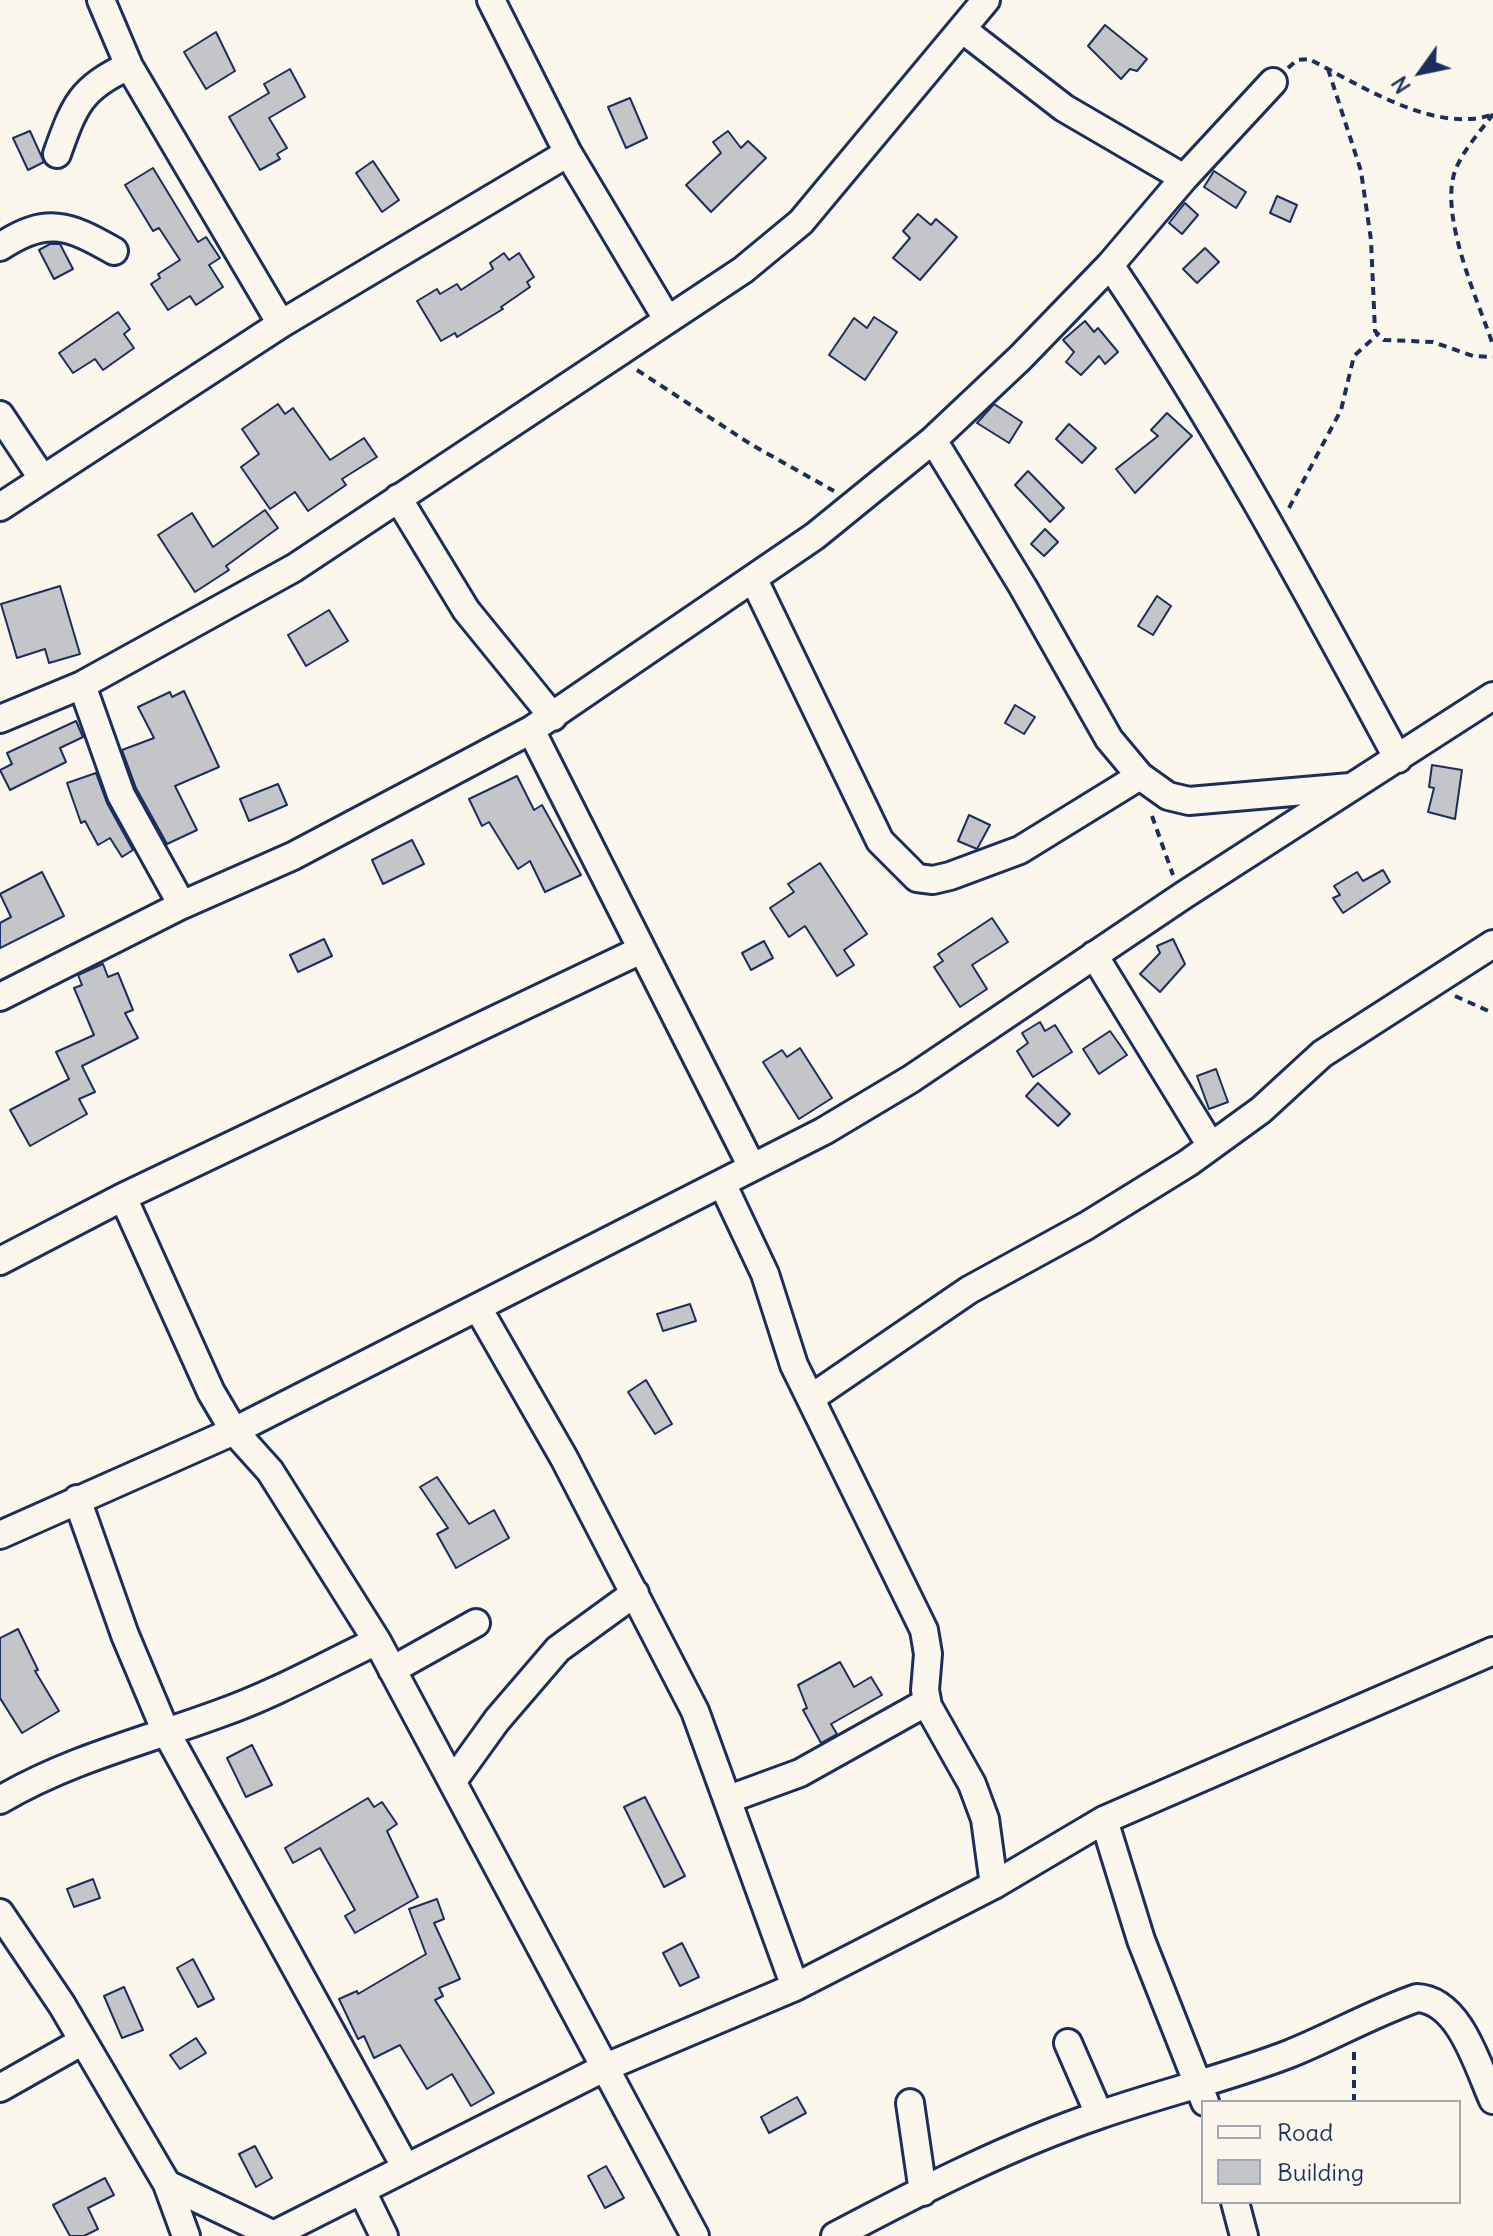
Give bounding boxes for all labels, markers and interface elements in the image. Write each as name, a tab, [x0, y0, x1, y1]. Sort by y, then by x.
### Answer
north arrow	[1381, 32, 1461, 112]
text: N	[1385, 71, 1417, 99]
legend	[1201, 2100, 1461, 2204]
text: Road	[1277, 2117, 1333, 2147]
text: Building	[1277, 2157, 1364, 2187]

